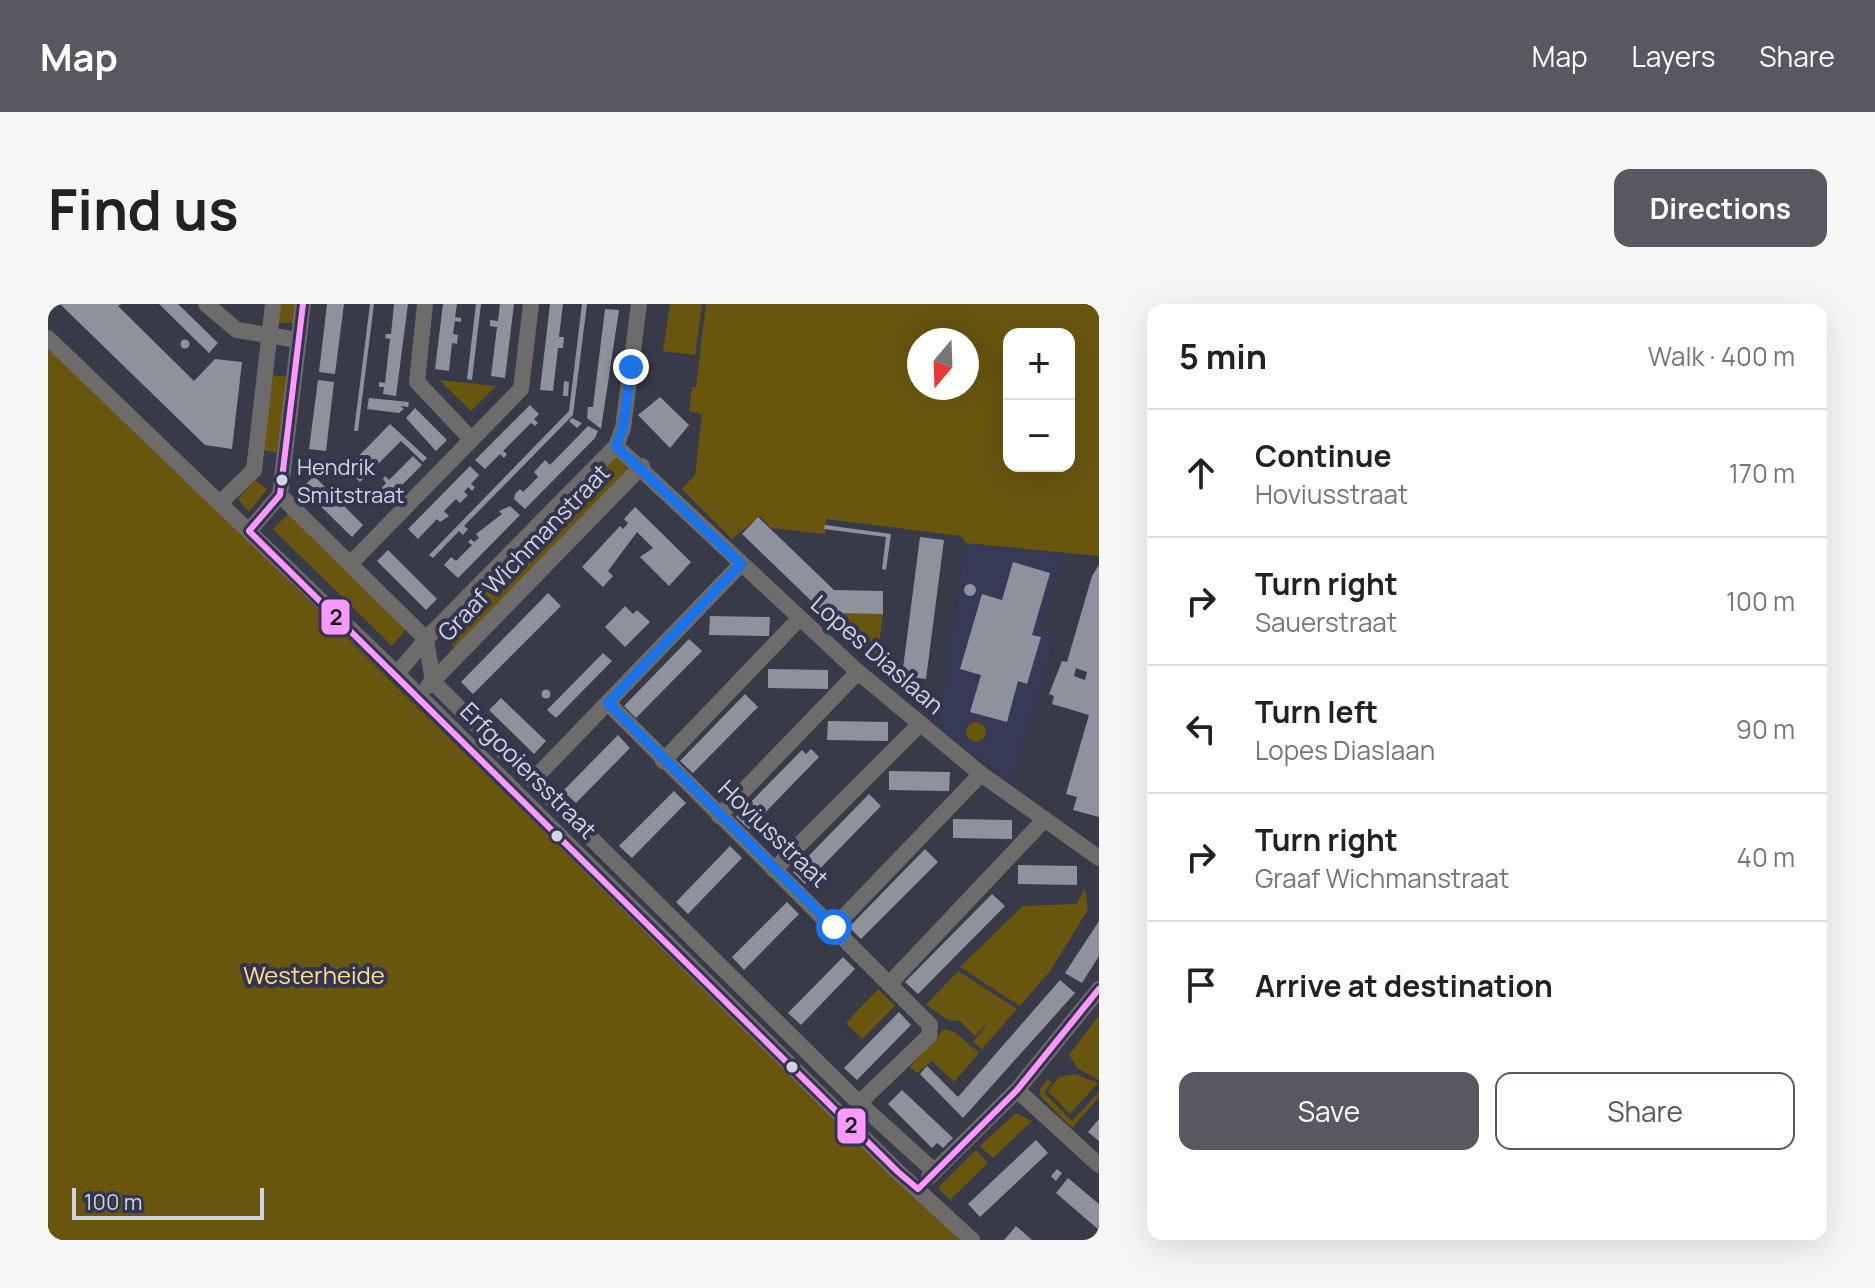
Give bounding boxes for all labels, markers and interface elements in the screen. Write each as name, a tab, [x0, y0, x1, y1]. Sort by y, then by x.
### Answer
text: Map	[40, 30, 118, 82]
text: Map	[1532, 37, 1588, 75]
text: Layers	[1632, 37, 1715, 75]
text: Share	[1759, 37, 1835, 75]
button: Directions	[1614, 169, 1827, 247]
text: Find us	[48, 170, 239, 247]
north arrow	[907, 328, 979, 400]
map controls	[1003, 328, 1075, 472]
button: +	[1003, 328, 1075, 400]
text: 5 min	[1179, 333, 1267, 379]
text: Walk · 400 m	[1648, 338, 1795, 374]
route end	[613, 349, 649, 385]
button: −	[1003, 400, 1075, 472]
text: Continue	[1255, 435, 1391, 476]
icon: ahead	[1179, 451, 1223, 495]
place label: Hendrik Smitstraat	[297, 452, 404, 510]
text: 170 m	[1729, 455, 1795, 491]
street label: Graaf Wichmanstraat	[430, 456, 616, 648]
marker: Hendrik Smitstraat	[274, 472, 290, 488]
text: Hoviusstraat	[1255, 476, 1408, 512]
text: Turn right	[1255, 563, 1398, 604]
icon: right	[1179, 579, 1223, 623]
text: 100 m	[1726, 583, 1795, 619]
street label: Lopes Diaslaan	[804, 587, 952, 721]
line badge: 2	[320, 598, 351, 636]
text: 2	[329, 602, 343, 632]
text: Sauerstraat	[1255, 604, 1397, 640]
text: Turn left	[1255, 691, 1378, 732]
street label: Erfgooiersstraat	[454, 694, 605, 845]
icon: left	[1179, 707, 1223, 751]
text: 90 m	[1736, 711, 1795, 747]
text: Lopes Diaslaan	[1255, 732, 1435, 768]
street label: Hoviusstraat	[712, 772, 836, 894]
text: Turn right	[1255, 819, 1398, 860]
unlabelled marker	[549, 828, 565, 844]
icon: right	[1179, 835, 1223, 879]
text: 40 m	[1737, 839, 1795, 875]
text: Graaf Wichmanstraat	[1255, 860, 1509, 896]
route start	[816, 909, 852, 945]
park label: Westerheide	[243, 958, 385, 991]
icon: arrive	[1179, 963, 1223, 1007]
text: Arrive at destination	[1255, 965, 1553, 1006]
unlabelled marker	[784, 1059, 800, 1075]
button: Save	[1179, 1072, 1479, 1150]
button: Share	[1495, 1072, 1795, 1150]
line badge: 2	[836, 1107, 867, 1145]
text: 2	[844, 1110, 858, 1140]
scale bar	[72, 1184, 264, 1220]
text: 100 m	[84, 1187, 142, 1217]

